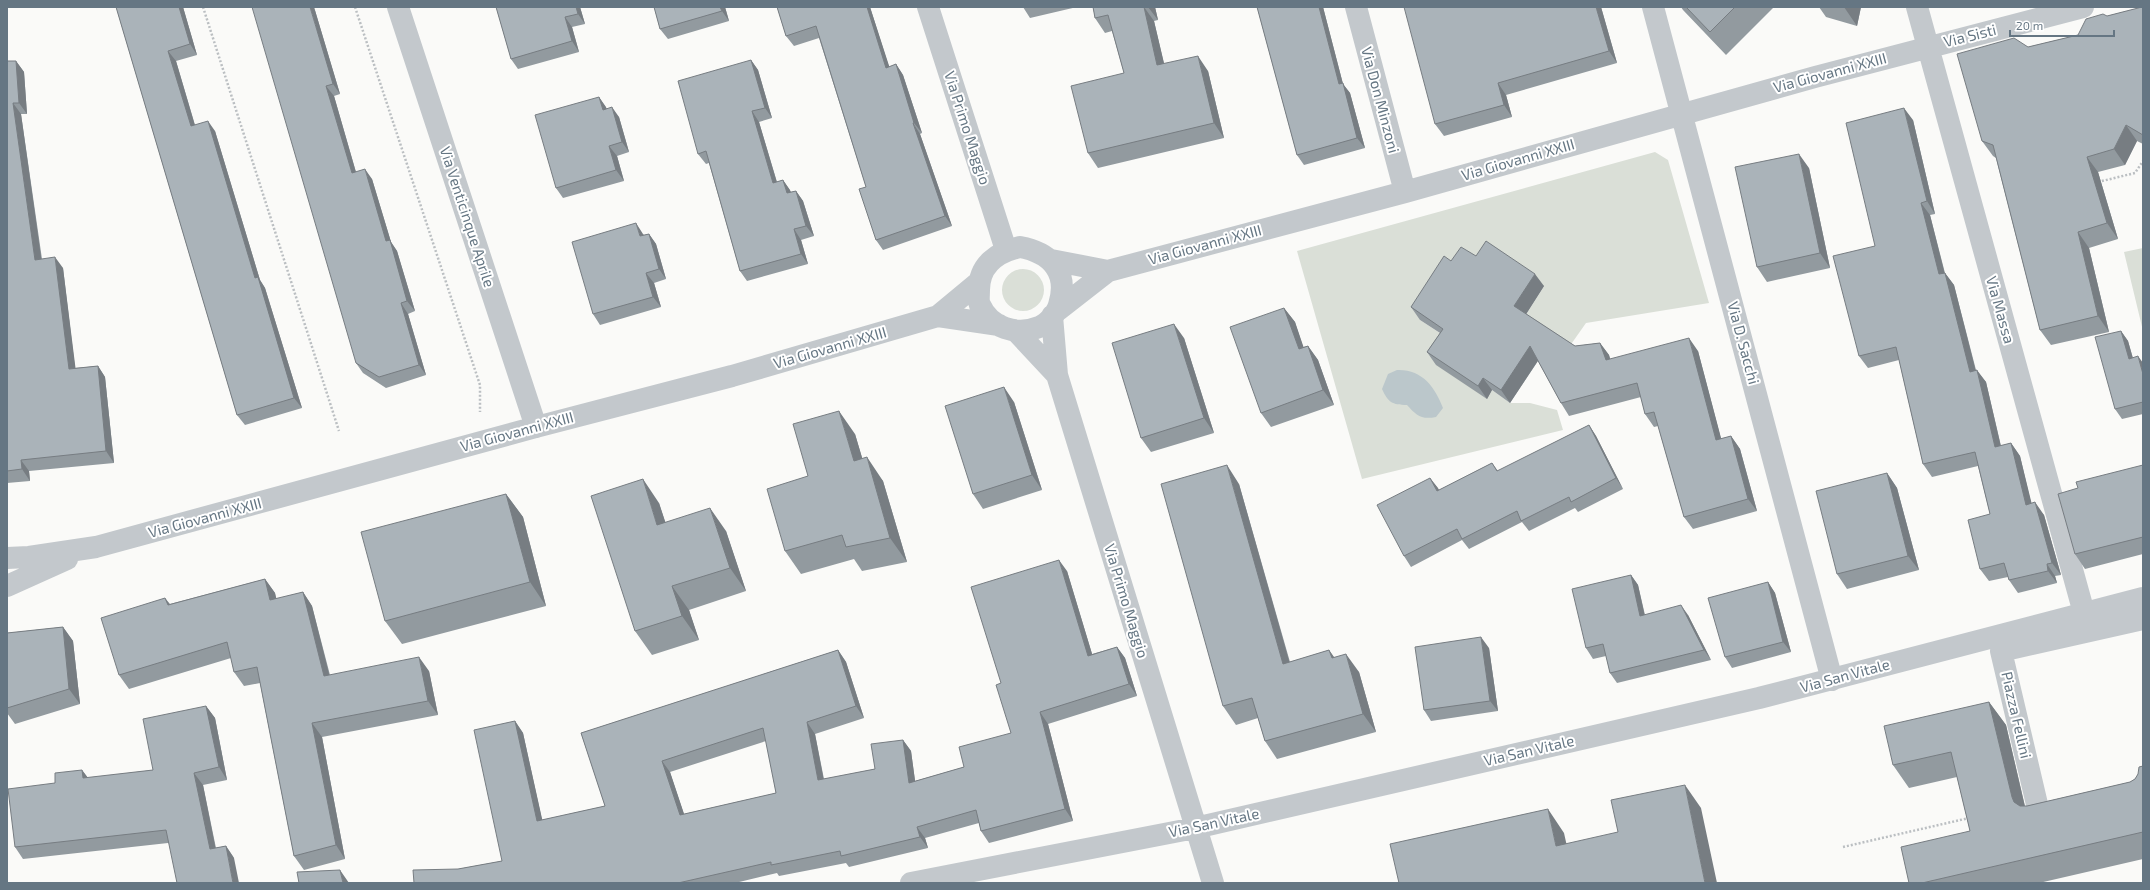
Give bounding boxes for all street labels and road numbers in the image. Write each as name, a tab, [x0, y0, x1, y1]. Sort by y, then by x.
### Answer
street label: Via Sisti	[1942, 20, 1998, 50]
street label: Via Don Minzoni	[1358, 45, 1404, 155]
street label: Via Giovanni XXIII	[1771, 48, 1888, 96]
street label: Via Primo Maggio	[941, 69, 995, 187]
street label: Via Giovanni XXIII	[1459, 134, 1576, 184]
street label: Via Venticinque Aprile	[437, 144, 499, 289]
street label: Via Giovanni XXIII	[1146, 220, 1263, 268]
street label: Via Massa	[1983, 274, 2019, 346]
street label: Via D. Sacchi	[1724, 299, 1764, 386]
street label: Via Giovanni XXIII	[771, 322, 888, 372]
street label: Via Giovanni XXIII	[458, 407, 575, 455]
street label: Via Giovanni XXIII	[146, 493, 263, 541]
street label: Via Primo Maggio	[1101, 541, 1153, 660]
street label: Via San Vitale	[1798, 654, 1892, 696]
street label: Piazza Fellini	[1998, 670, 2036, 760]
street label: Via San Vitale	[1482, 731, 1576, 769]
street label: Via San Vitale	[1167, 804, 1261, 840]

